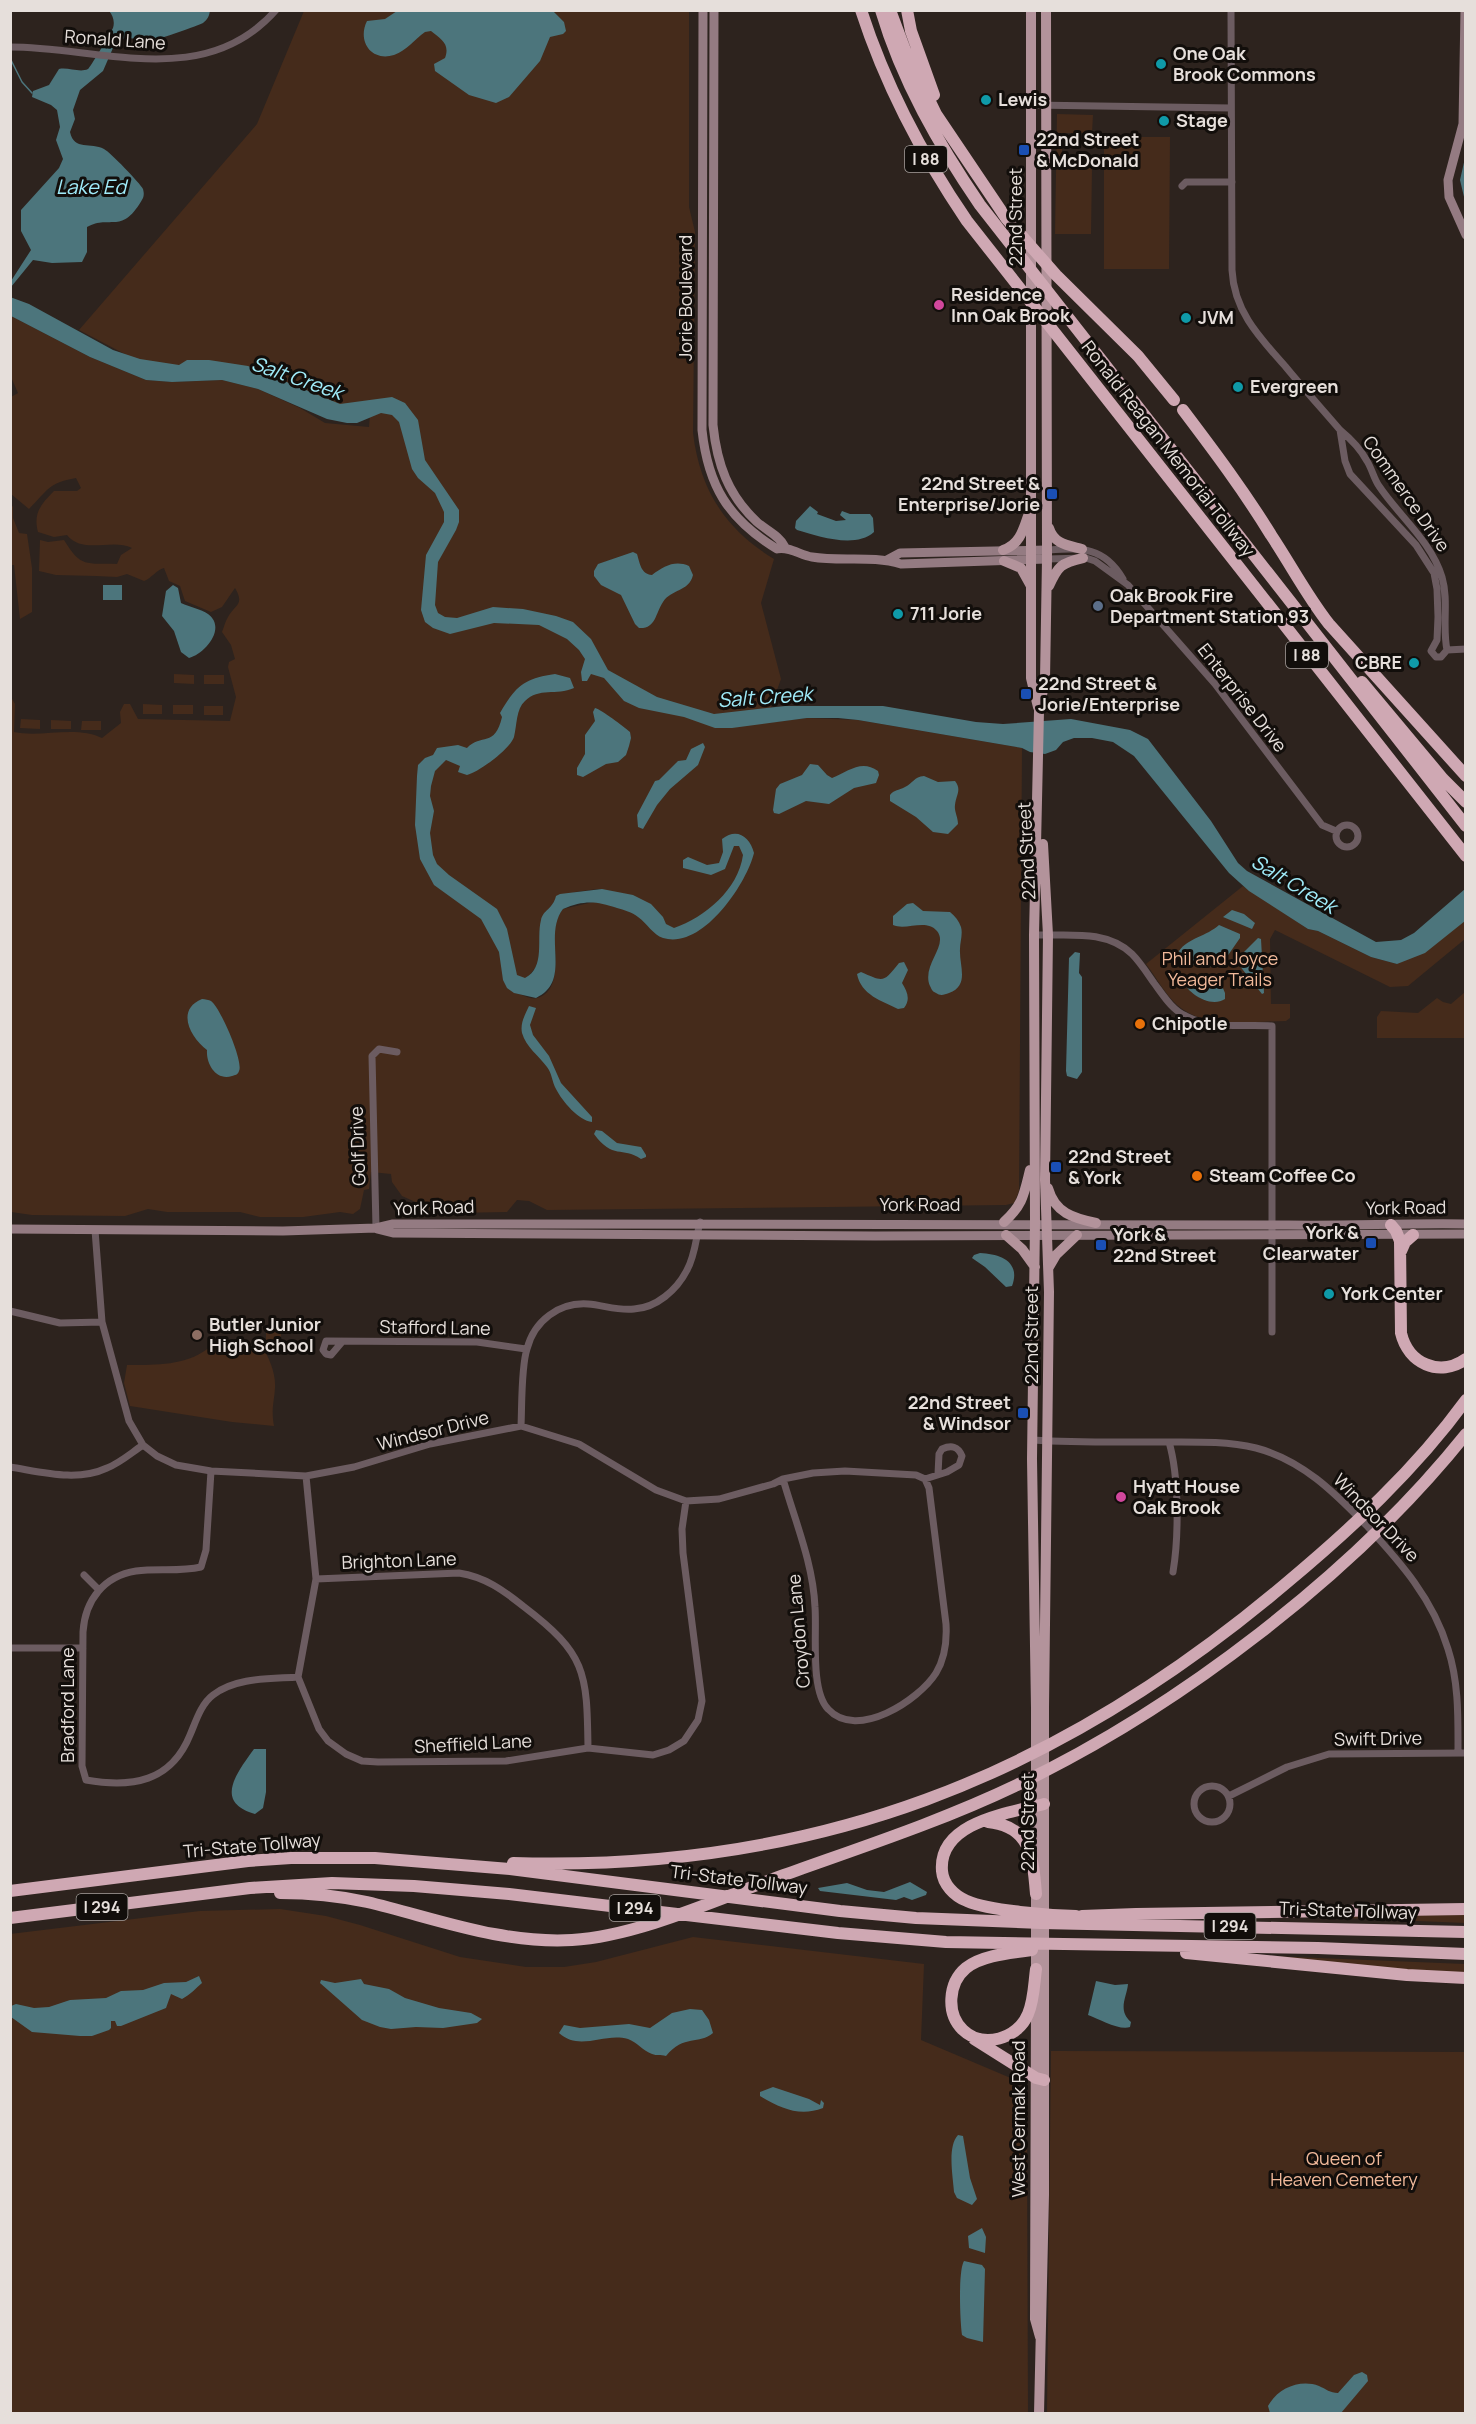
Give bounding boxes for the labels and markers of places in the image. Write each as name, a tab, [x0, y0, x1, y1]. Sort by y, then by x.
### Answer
place label: One Oak Brook Commons	[1173, 41, 1316, 86]
marker: One Oak Brook Commons	[1154, 57, 1168, 71]
place label: Lewis	[998, 87, 1048, 111]
marker: Lewis	[979, 93, 993, 107]
place label: Stage	[1176, 108, 1228, 132]
marker: Stage	[1157, 114, 1171, 128]
place label: 22nd Street & McDonald	[1036, 127, 1139, 172]
marker: 22nd Street & McDonald	[1017, 143, 1031, 157]
place label: Residence Inn Oak Brook	[951, 282, 1071, 327]
marker: Residence Inn Oak Brook	[932, 298, 946, 312]
place label: JVM	[1198, 305, 1234, 329]
marker: JVM	[1179, 311, 1193, 325]
place label: Evergreen	[1250, 374, 1339, 398]
marker: Evergreen	[1231, 380, 1245, 394]
place label: 22nd Street & Enterprise/Jorie	[898, 471, 1040, 516]
marker: 22nd Street & Enterprise/Jorie	[1045, 487, 1059, 501]
place label: Oak Brook Fire Department Station 93	[1110, 583, 1309, 628]
marker: Oak Brook Fire Department Station 93	[1091, 599, 1105, 613]
place label: 711 Jorie	[910, 601, 982, 625]
marker: 711 Jorie	[891, 607, 905, 621]
place label: CBRE	[1355, 650, 1402, 674]
marker: CBRE	[1407, 656, 1421, 670]
place label: 22nd Street & Jorie/Enterprise	[1038, 671, 1180, 716]
marker: 22nd Street & Jorie/Enterprise	[1019, 687, 1033, 701]
place label: Chipotle	[1152, 1011, 1228, 1035]
marker: Chipotle	[1133, 1017, 1147, 1031]
place label: 22nd Street & York	[1068, 1144, 1171, 1189]
marker: 22nd Street & York	[1049, 1160, 1063, 1174]
place label: Steam Coffee Co	[1209, 1163, 1356, 1187]
marker: Steam Coffee Co	[1190, 1169, 1204, 1183]
place label: York & Clearwater	[1263, 1220, 1359, 1265]
place label: York & 22nd Street	[1113, 1222, 1216, 1267]
marker: York & Clearwater	[1364, 1236, 1378, 1250]
marker: York & 22nd Street	[1094, 1238, 1108, 1252]
place label: York Center	[1341, 1281, 1443, 1305]
marker: York Center	[1322, 1287, 1336, 1301]
place label: Butler Junior High School	[209, 1312, 321, 1357]
marker: Butler Junior High School	[190, 1328, 204, 1342]
place label: 22nd Street & Windsor	[908, 1390, 1011, 1435]
marker: 22nd Street & Windsor	[1016, 1406, 1030, 1420]
place label: Hyatt House Oak Brook	[1133, 1474, 1240, 1519]
marker: Hyatt House Oak Brook	[1114, 1490, 1128, 1504]

